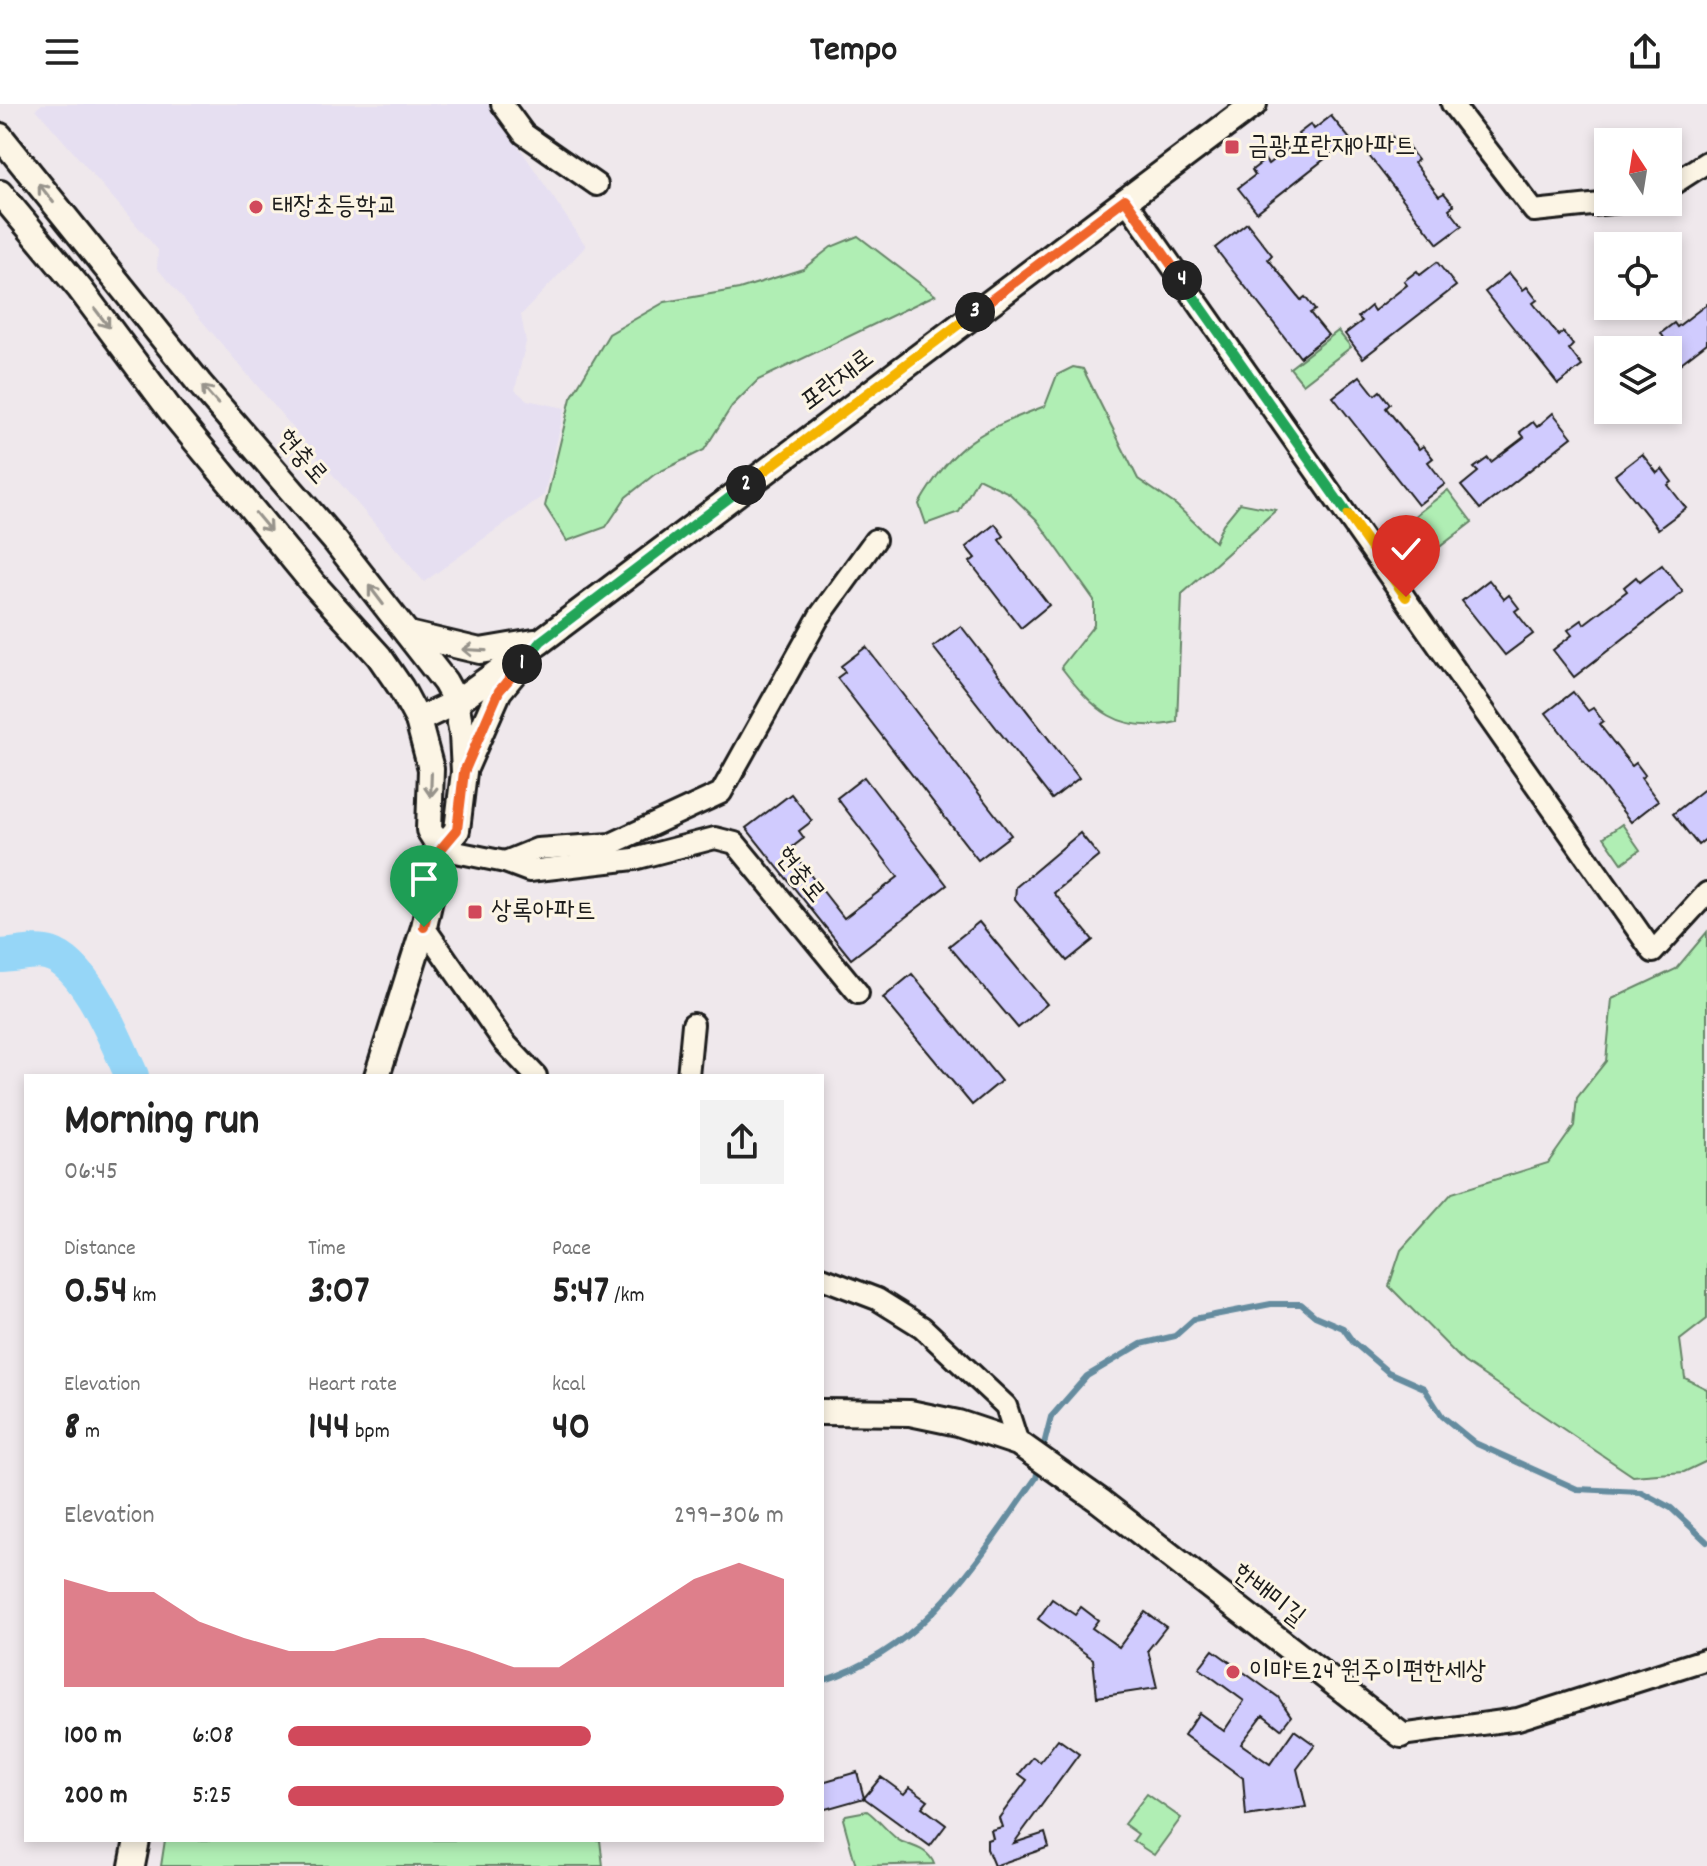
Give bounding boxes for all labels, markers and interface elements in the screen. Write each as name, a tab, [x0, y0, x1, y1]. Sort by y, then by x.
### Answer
text: Tempo	[810, 26, 897, 78]
icon: menu	[40, 30, 84, 74]
icon: share	[1623, 30, 1667, 74]
north arrow	[1594, 128, 1682, 216]
map controls	[1594, 128, 1682, 424]
place label: 금광포란재아파트	[1248, 129, 1415, 166]
marker: 금광포란재아파트	[1223, 138, 1241, 156]
one-way arrow	[37, 183, 54, 204]
place label: 태장초등학교	[272, 189, 398, 226]
marker: 태장초등학교	[247, 198, 265, 216]
button: locate	[1594, 232, 1682, 320]
pin: 4	[1162, 260, 1202, 300]
text: 4	[1177, 264, 1187, 295]
pin: 3	[955, 292, 995, 332]
text: 3	[970, 296, 980, 327]
one-way arrow	[94, 307, 110, 329]
button: layers	[1594, 336, 1682, 424]
street label: 포란재로	[793, 341, 883, 421]
one-way arrow	[201, 385, 219, 406]
street label: 현충로	[266, 422, 336, 494]
pin: 2	[726, 465, 766, 505]
text: 2	[741, 469, 751, 500]
one-way arrow	[254, 512, 272, 532]
pin	[1372, 515, 1440, 597]
icon: check	[1384, 527, 1428, 571]
one-way arrow	[367, 585, 384, 606]
one-way arrow	[461, 642, 487, 657]
pin: 1	[502, 644, 542, 684]
text: 1	[520, 648, 524, 679]
one-way arrow	[423, 771, 438, 798]
street label: 현충로	[765, 840, 833, 912]
pin	[390, 845, 458, 927]
icon: arrive	[402, 857, 446, 901]
place label: 상록아파트	[491, 894, 596, 931]
marker: 상록아파트	[466, 903, 484, 921]
text: Morning run	[64, 1092, 259, 1155]
button: share	[700, 1100, 784, 1184]
text: 06:45	[64, 1154, 118, 1191]
text: Distance	[64, 1234, 136, 1265]
text: Time	[308, 1234, 346, 1265]
text: Pace	[552, 1234, 591, 1265]
text: 0.54	[64, 1265, 128, 1322]
text: 3:07	[308, 1265, 370, 1322]
text: 5:47	[552, 1265, 609, 1322]
text: km	[128, 1281, 157, 1312]
text: /km	[609, 1281, 645, 1312]
text: Elevation	[64, 1370, 141, 1401]
text: Heart rate	[308, 1370, 397, 1401]
text: kcal	[552, 1370, 585, 1401]
text: 8	[64, 1401, 80, 1458]
text: 144	[308, 1401, 350, 1458]
text: 40	[552, 1401, 590, 1458]
text: m	[80, 1417, 100, 1448]
text: bpm	[350, 1417, 390, 1448]
text: Elevation	[64, 1498, 154, 1535]
text: 299–306 m	[674, 1498, 784, 1535]
street label: 한배미길	[1224, 1556, 1312, 1636]
place label: 이마트24 원주이편한세상	[1249, 1654, 1486, 1691]
marker: 이마트24 원주이편한세상	[1224, 1663, 1242, 1681]
text: 100 m	[64, 1718, 122, 1755]
text: 6:08	[192, 1718, 234, 1755]
text: 200 m	[64, 1778, 128, 1815]
text: 5:25	[192, 1778, 232, 1815]

